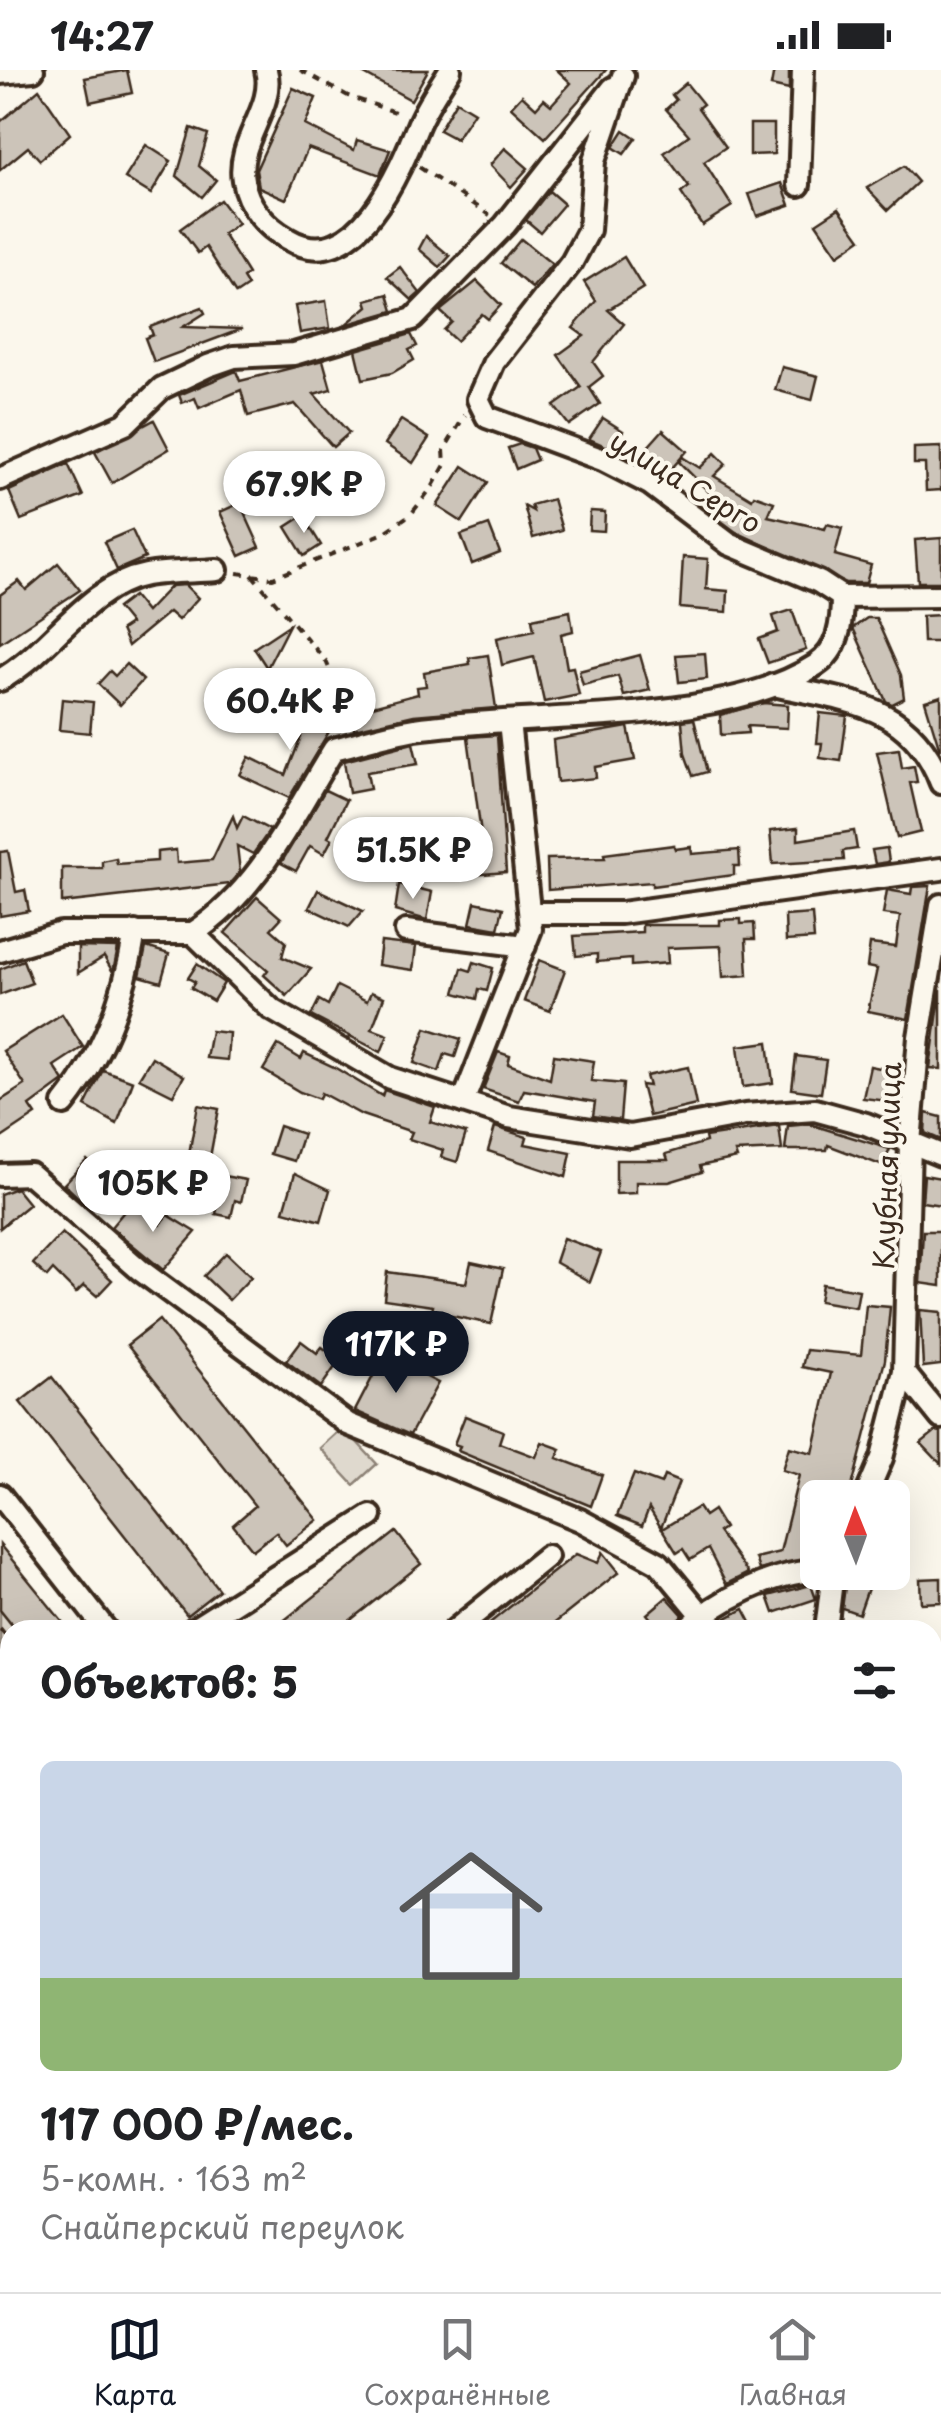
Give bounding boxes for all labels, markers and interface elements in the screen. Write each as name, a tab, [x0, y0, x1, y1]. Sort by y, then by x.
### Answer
text: 14:27	[50, 7, 153, 64]
street label: улица Серго	[602, 419, 770, 543]
pin: 67.9K ₽	[212, 451, 396, 536]
text: 67.9K ₽	[245, 459, 363, 507]
pin: 60.4K ₽	[198, 668, 382, 753]
text: 60.4K ₽	[226, 676, 354, 724]
pin: 51.5K ₽	[321, 817, 505, 902]
text: 51.5K ₽	[355, 825, 471, 873]
street label: Клубная улица	[861, 1061, 911, 1271]
pin: 105K ₽	[72, 1150, 234, 1235]
text: 105K ₽	[98, 1158, 208, 1206]
pin: 117K ₽	[315, 1311, 477, 1396]
text: 117K ₽	[345, 1319, 447, 1367]
north arrow	[800, 1480, 910, 1590]
map controls	[800, 1480, 910, 1590]
text: Объектов: 5	[40, 1649, 299, 1712]
icon: filters	[847, 1653, 902, 1708]
icon: home	[381, 1826, 561, 2006]
text: 117 000 ₽/мес.	[40, 2091, 354, 2154]
text: 5-комн. · 163 m²	[40, 2154, 307, 2202]
text: Снайперский переулок	[40, 2202, 404, 2250]
tab: Карта	[94, 2312, 176, 2415]
tab: Сохранённые	[364, 2312, 551, 2415]
tab: Главная	[739, 2312, 847, 2415]

